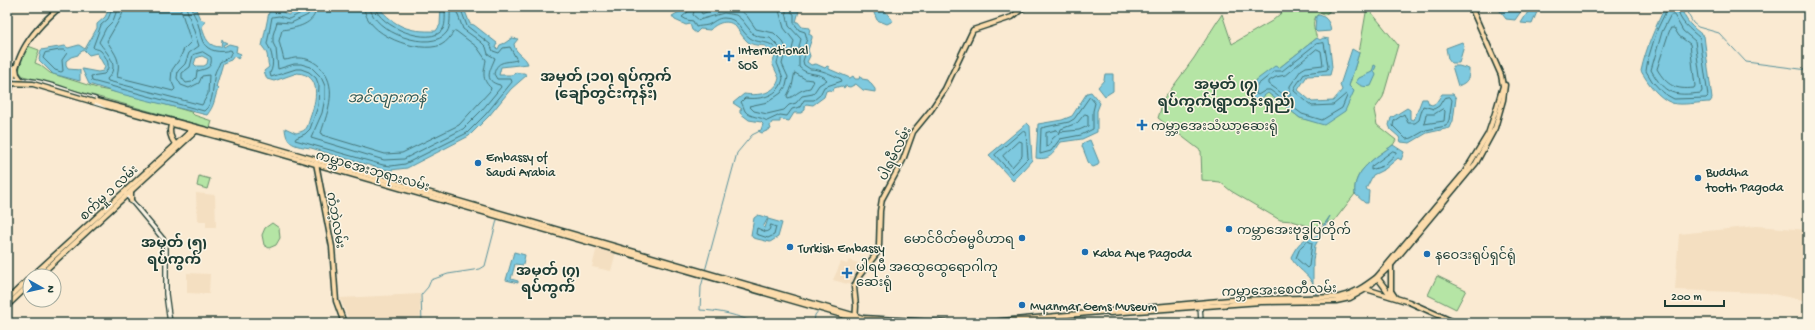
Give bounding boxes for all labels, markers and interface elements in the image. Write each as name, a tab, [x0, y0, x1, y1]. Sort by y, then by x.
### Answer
place label: International SOS	[738, 44, 809, 74]
marker: International SOS	[723, 50, 735, 62]
district label: အမှတ် (၁၀) ရပ်ကွက် (ချော်တွင်းကုန်း)	[540, 66, 672, 105]
district label: အမှတ် (၇) ရပ်ကွက်(ရွာတန်းရှည်)	[1158, 74, 1294, 113]
water label: အင်လျားကန်	[348, 87, 429, 109]
marker: ကမ္ဘာ့အေးသံဃာ့ဆေးရုံ	[1136, 119, 1148, 131]
place label: ကမ္ဘာ့အေးသံဃာ့ဆေးရုံ	[1151, 119, 1278, 136]
street label: ပါရမီလမ်း	[874, 123, 917, 184]
street label: ကမ္ဘာအေးဘုရားလမ်း	[313, 146, 432, 197]
place label: Embassy of Saudi Arabia	[486, 151, 556, 181]
marker: Embassy of Saudi Arabia	[473, 158, 483, 168]
street label: စက်မှု ၁ လမ်း	[75, 161, 143, 225]
place label: Buddha tooth Pagoda	[1705, 166, 1784, 196]
marker: Buddha tooth Pagoda	[1693, 173, 1703, 183]
street label: ကံဘဲ့လမ်း	[322, 190, 350, 250]
place label: ကမ္ဘာအေးဗုဒ္ဓပြတိုက်	[1237, 221, 1351, 240]
marker: ကမ္ဘာအေးဗုဒ္ဓပြတိုက်	[1224, 224, 1234, 234]
place label: မောင်ဝိတ်ဓမ္မဝိဟာရ	[904, 230, 1015, 249]
district label: အမှတ် (၅) ရပ်ကွက်	[141, 232, 207, 271]
marker: မောင်ဝိတ်ဓမ္မဝိဟာရ	[1017, 233, 1027, 243]
marker: Turkish Embassy	[785, 242, 795, 252]
place label: Turkish Embassy	[797, 242, 885, 257]
place label: နဝေဒးရုပ်ရှင်ရုံ	[1435, 246, 1516, 265]
marker: Kaba Aye Pagoda	[1080, 247, 1090, 257]
place label: Kaba Aye Pagoda	[1093, 247, 1193, 262]
marker: နဝေဒးရုပ်ရှင်ရုံ	[1422, 249, 1432, 259]
place label: ပါရမီ အထွေထွေရောဂါကု ဆေးရုံ	[856, 258, 998, 292]
district label: အမှတ် (၇) ရပ်ကွက်	[516, 260, 580, 299]
marker: ပါရမီ အထွေထွေရောဂါကု ဆေးရုံ	[841, 267, 853, 279]
north arrow	[22, 268, 62, 308]
street label: ကမ္ဘာအေးစေတီလမ်း	[1221, 279, 1337, 302]
scale bar	[1665, 282, 1724, 308]
text: N	[43, 285, 56, 294]
text: 200 m	[1671, 291, 1702, 305]
marker: Myanmar Gems Museum	[1017, 300, 1027, 310]
place label: Myanmar Gems Museum	[1030, 300, 1157, 315]

